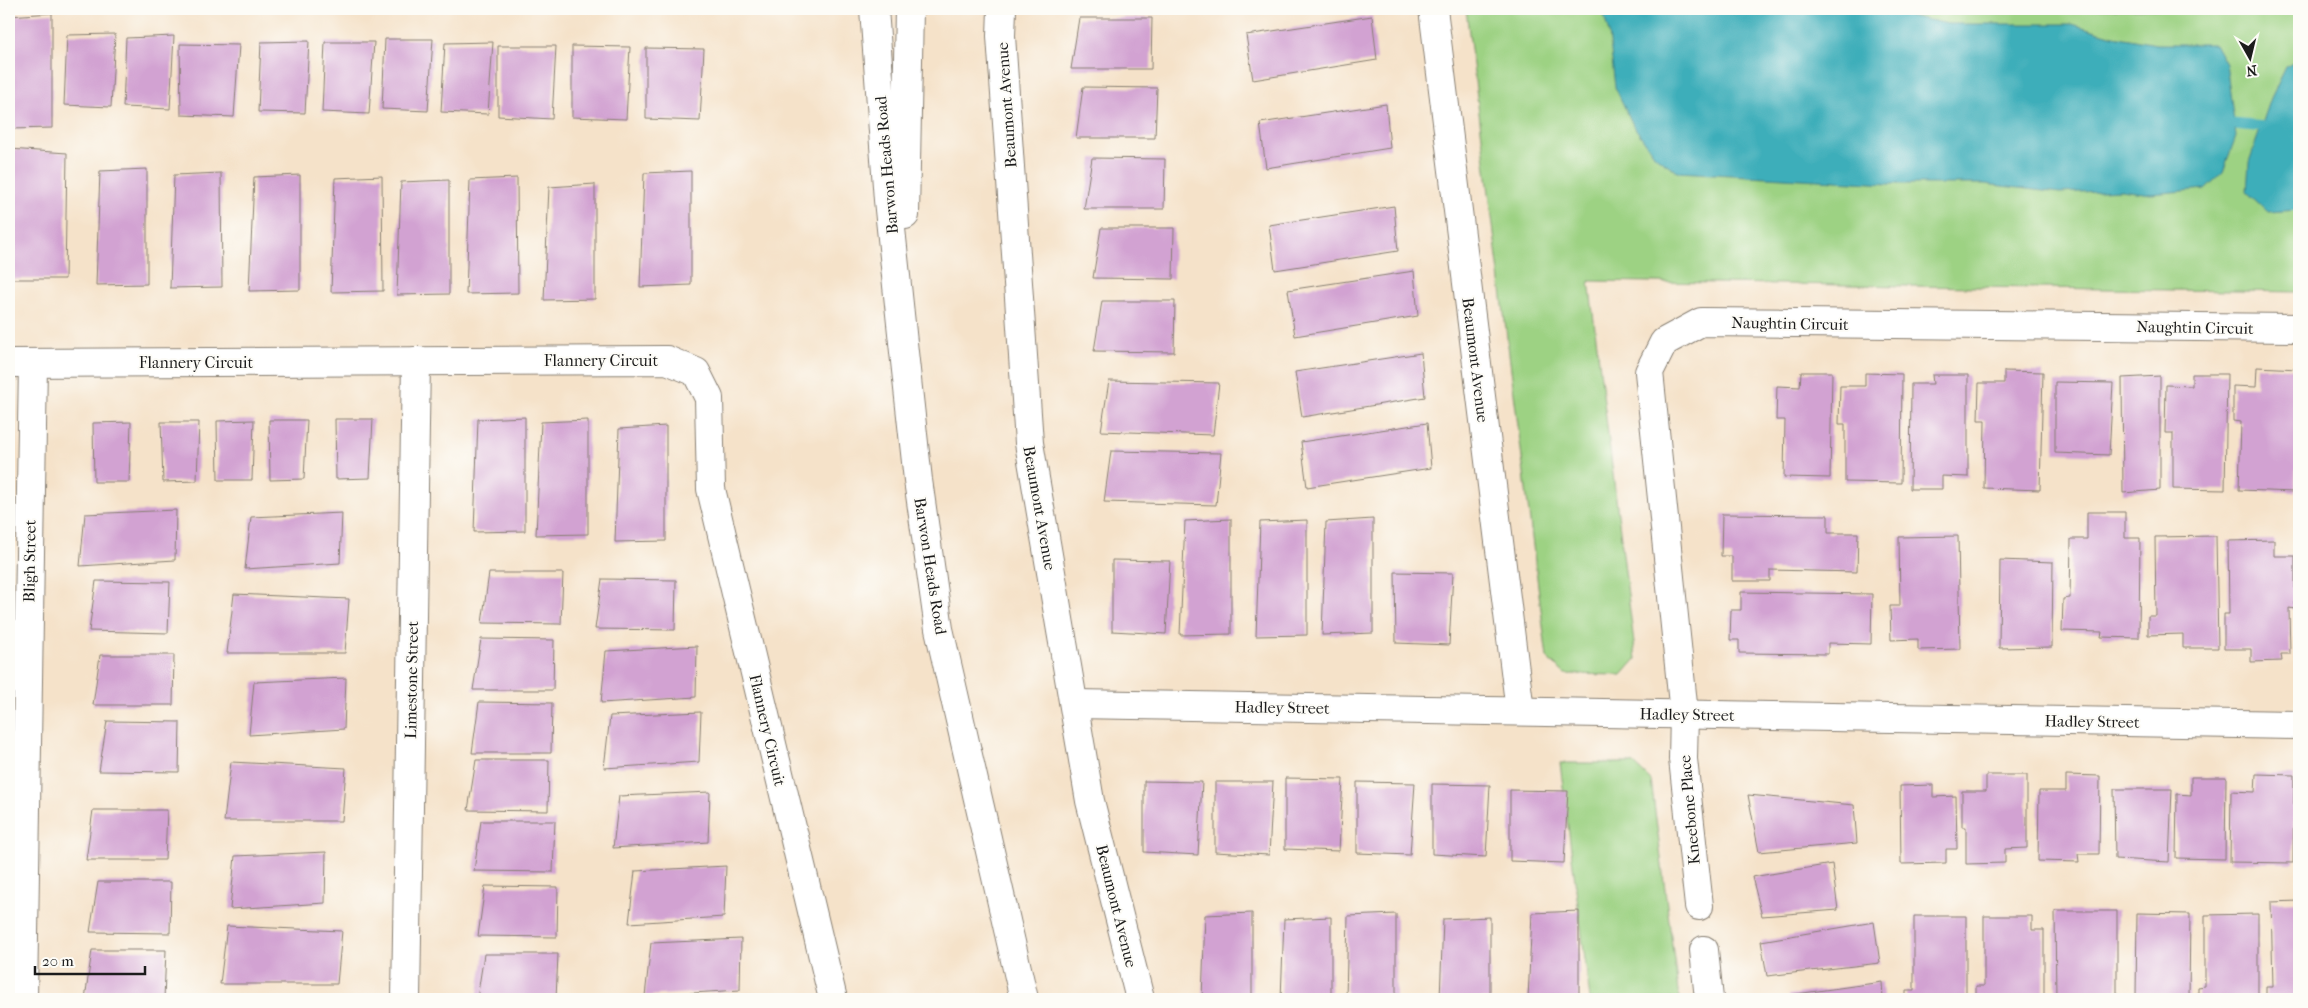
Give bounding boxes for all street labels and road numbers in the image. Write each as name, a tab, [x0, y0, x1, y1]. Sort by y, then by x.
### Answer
street label: Beaumont Avenue	[993, 41, 1020, 168]
street label: Barwon Heads Road	[871, 95, 902, 235]
street label: Beaumont Avenue	[1458, 296, 1493, 424]
street label: Naughtin Circuit	[1731, 313, 1849, 334]
street label: Naughtin Circuit	[2136, 317, 2254, 338]
street label: Flannery Circuit	[544, 351, 658, 370]
street label: Flannery Circuit	[139, 353, 253, 372]
street label: Beaumont Avenue	[1019, 444, 1060, 572]
street label: Barwon Heads Road	[910, 496, 951, 636]
street label: Bligh Street	[19, 519, 40, 603]
street label: Limestone Street	[401, 621, 422, 739]
street label: Flannery Circuit	[745, 672, 790, 788]
street label: Hadley Street	[1234, 697, 1330, 718]
street label: Hadley Street	[1639, 704, 1735, 725]
street label: Hadley Street	[2044, 711, 2140, 732]
street label: Kneebone Place	[1675, 754, 1704, 866]
street label: Beaumont Avenue	[1092, 843, 1141, 970]

